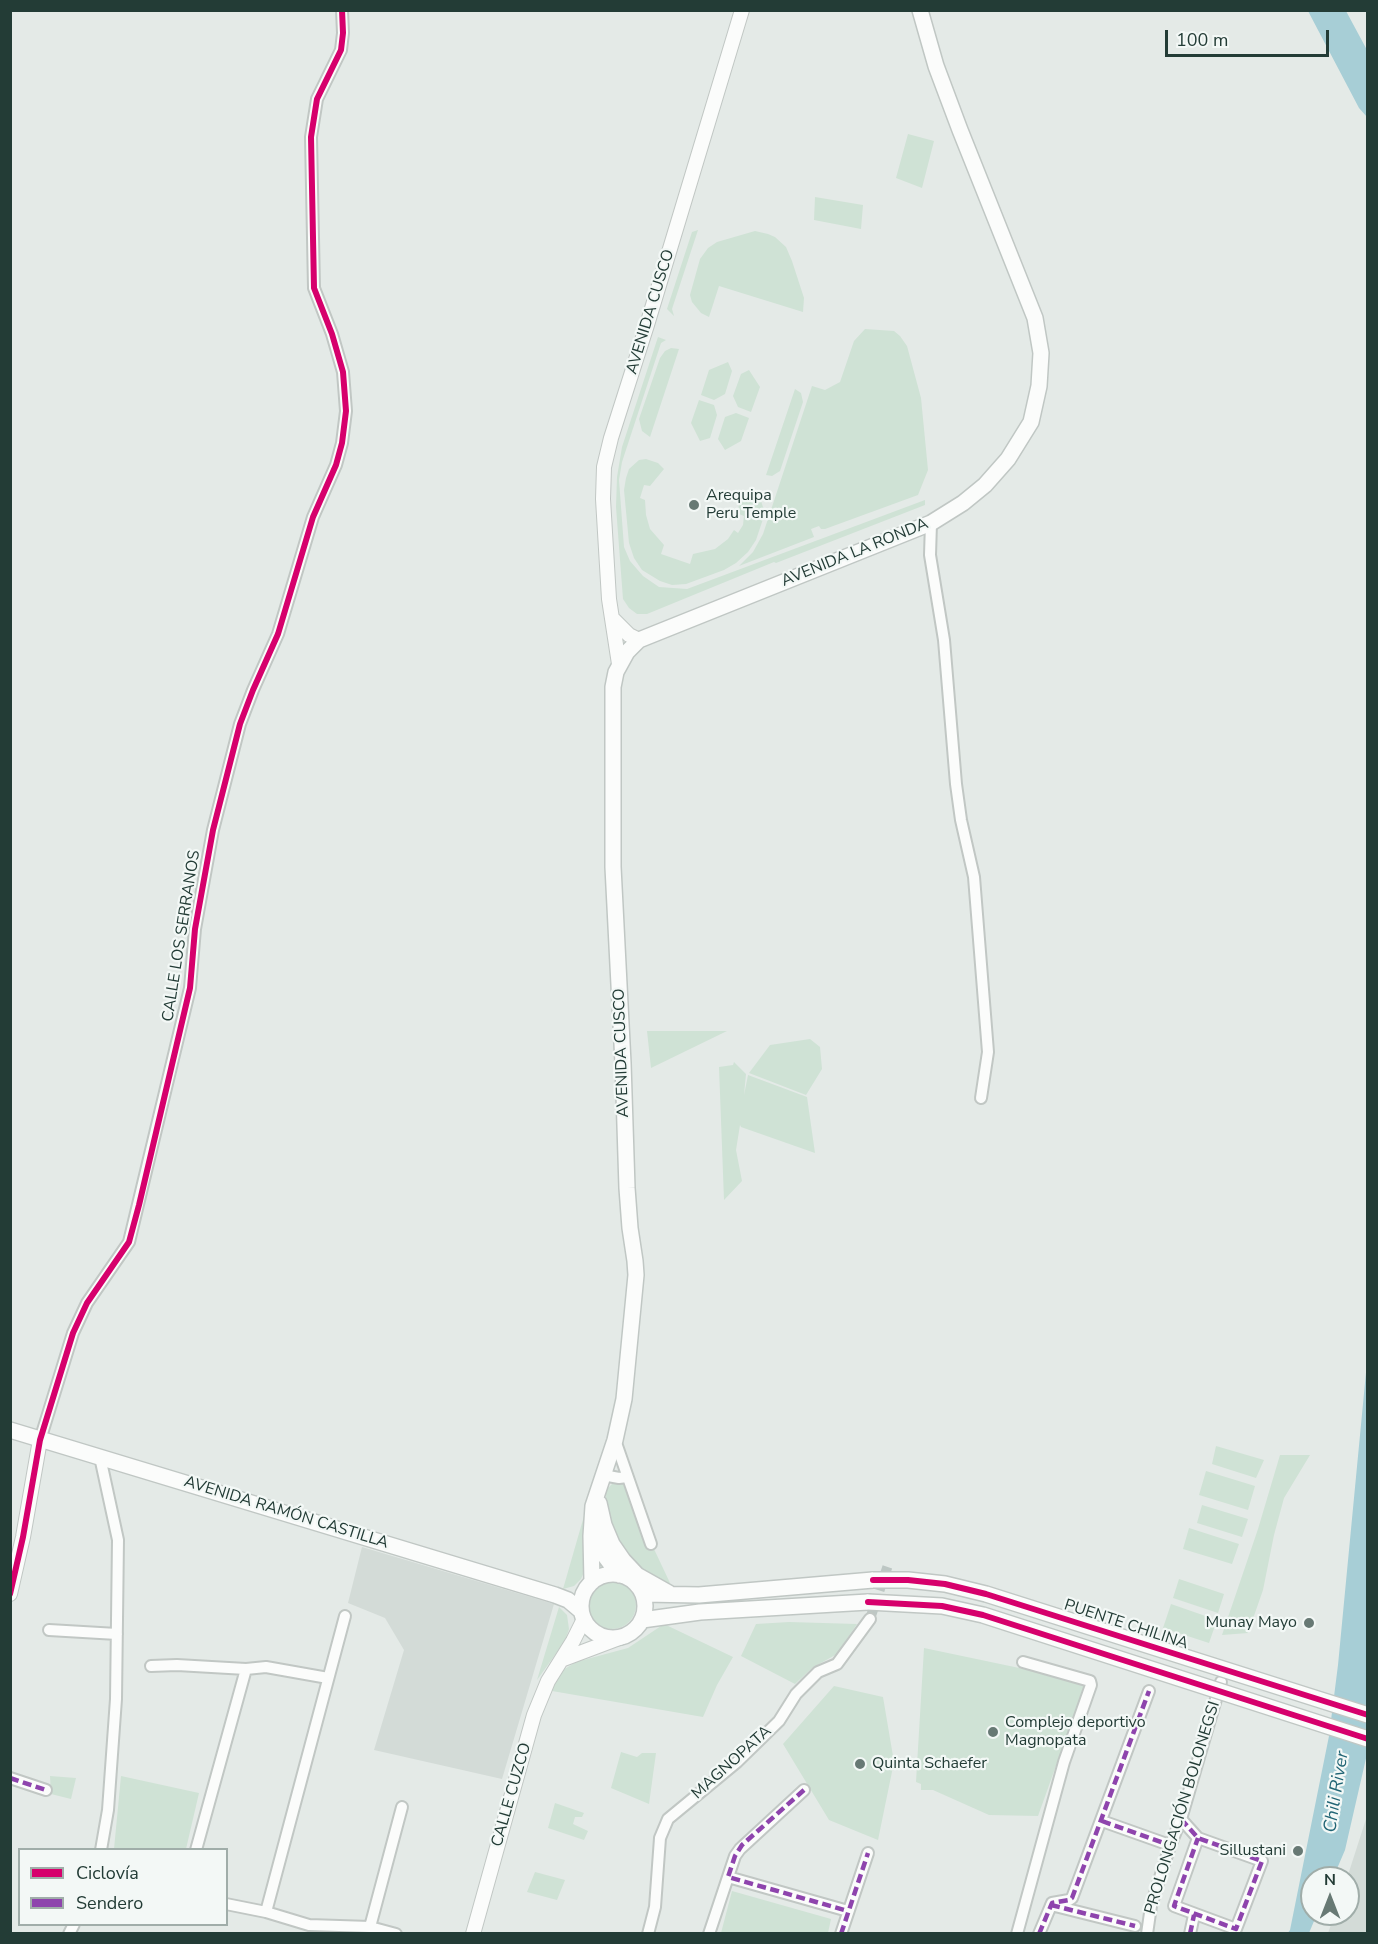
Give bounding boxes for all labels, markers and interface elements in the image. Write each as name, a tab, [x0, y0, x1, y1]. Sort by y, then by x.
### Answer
scale bar	[1168, 18, 1332, 56]
text: 100 m	[1176, 28, 1228, 52]
street label: AVENIDA CUSCO	[623, 247, 679, 377]
place label: Arequipa Peru Temple	[706, 486, 796, 524]
marker: Arequipa Peru Temple	[687, 498, 701, 512]
street label: AVENIDA LA RONDA	[779, 515, 931, 591]
street label: CALLE LOS SERRANOS	[159, 849, 205, 1023]
street label: AVENIDA CUSCO	[610, 988, 634, 1118]
street label: AVENIDA RAMÓN CASTILLA	[181, 1473, 391, 1553]
street label: PUENTE CHILINA	[1062, 1596, 1190, 1654]
place label: Munay Mayo	[1205, 1613, 1297, 1633]
marker: Munay Mayo	[1302, 1616, 1316, 1630]
street label: PROLONGACIÓN BOLONEGSI	[1141, 1699, 1225, 1917]
place label: Complejo deportivo Magnopata	[1005, 1713, 1146, 1751]
street label: MAGNOPATA	[688, 1722, 776, 1804]
marker: Complejo deportivo Magnopata	[986, 1725, 1000, 1739]
street label: CALLE CUZCO	[488, 1741, 536, 1849]
water label: Chili River	[1320, 1750, 1354, 1834]
place label: Quinta Schaefer	[872, 1754, 987, 1774]
marker: Quinta Schaefer	[853, 1757, 867, 1771]
place label: Sillustani	[1220, 1841, 1286, 1861]
marker: Sillustani	[1291, 1844, 1305, 1858]
legend	[18, 1848, 228, 1926]
text: Ciclovía	[76, 1861, 139, 1885]
north arrow	[1300, 1866, 1360, 1926]
text: N	[1324, 1869, 1336, 1891]
text: Sendero	[76, 1891, 143, 1915]

